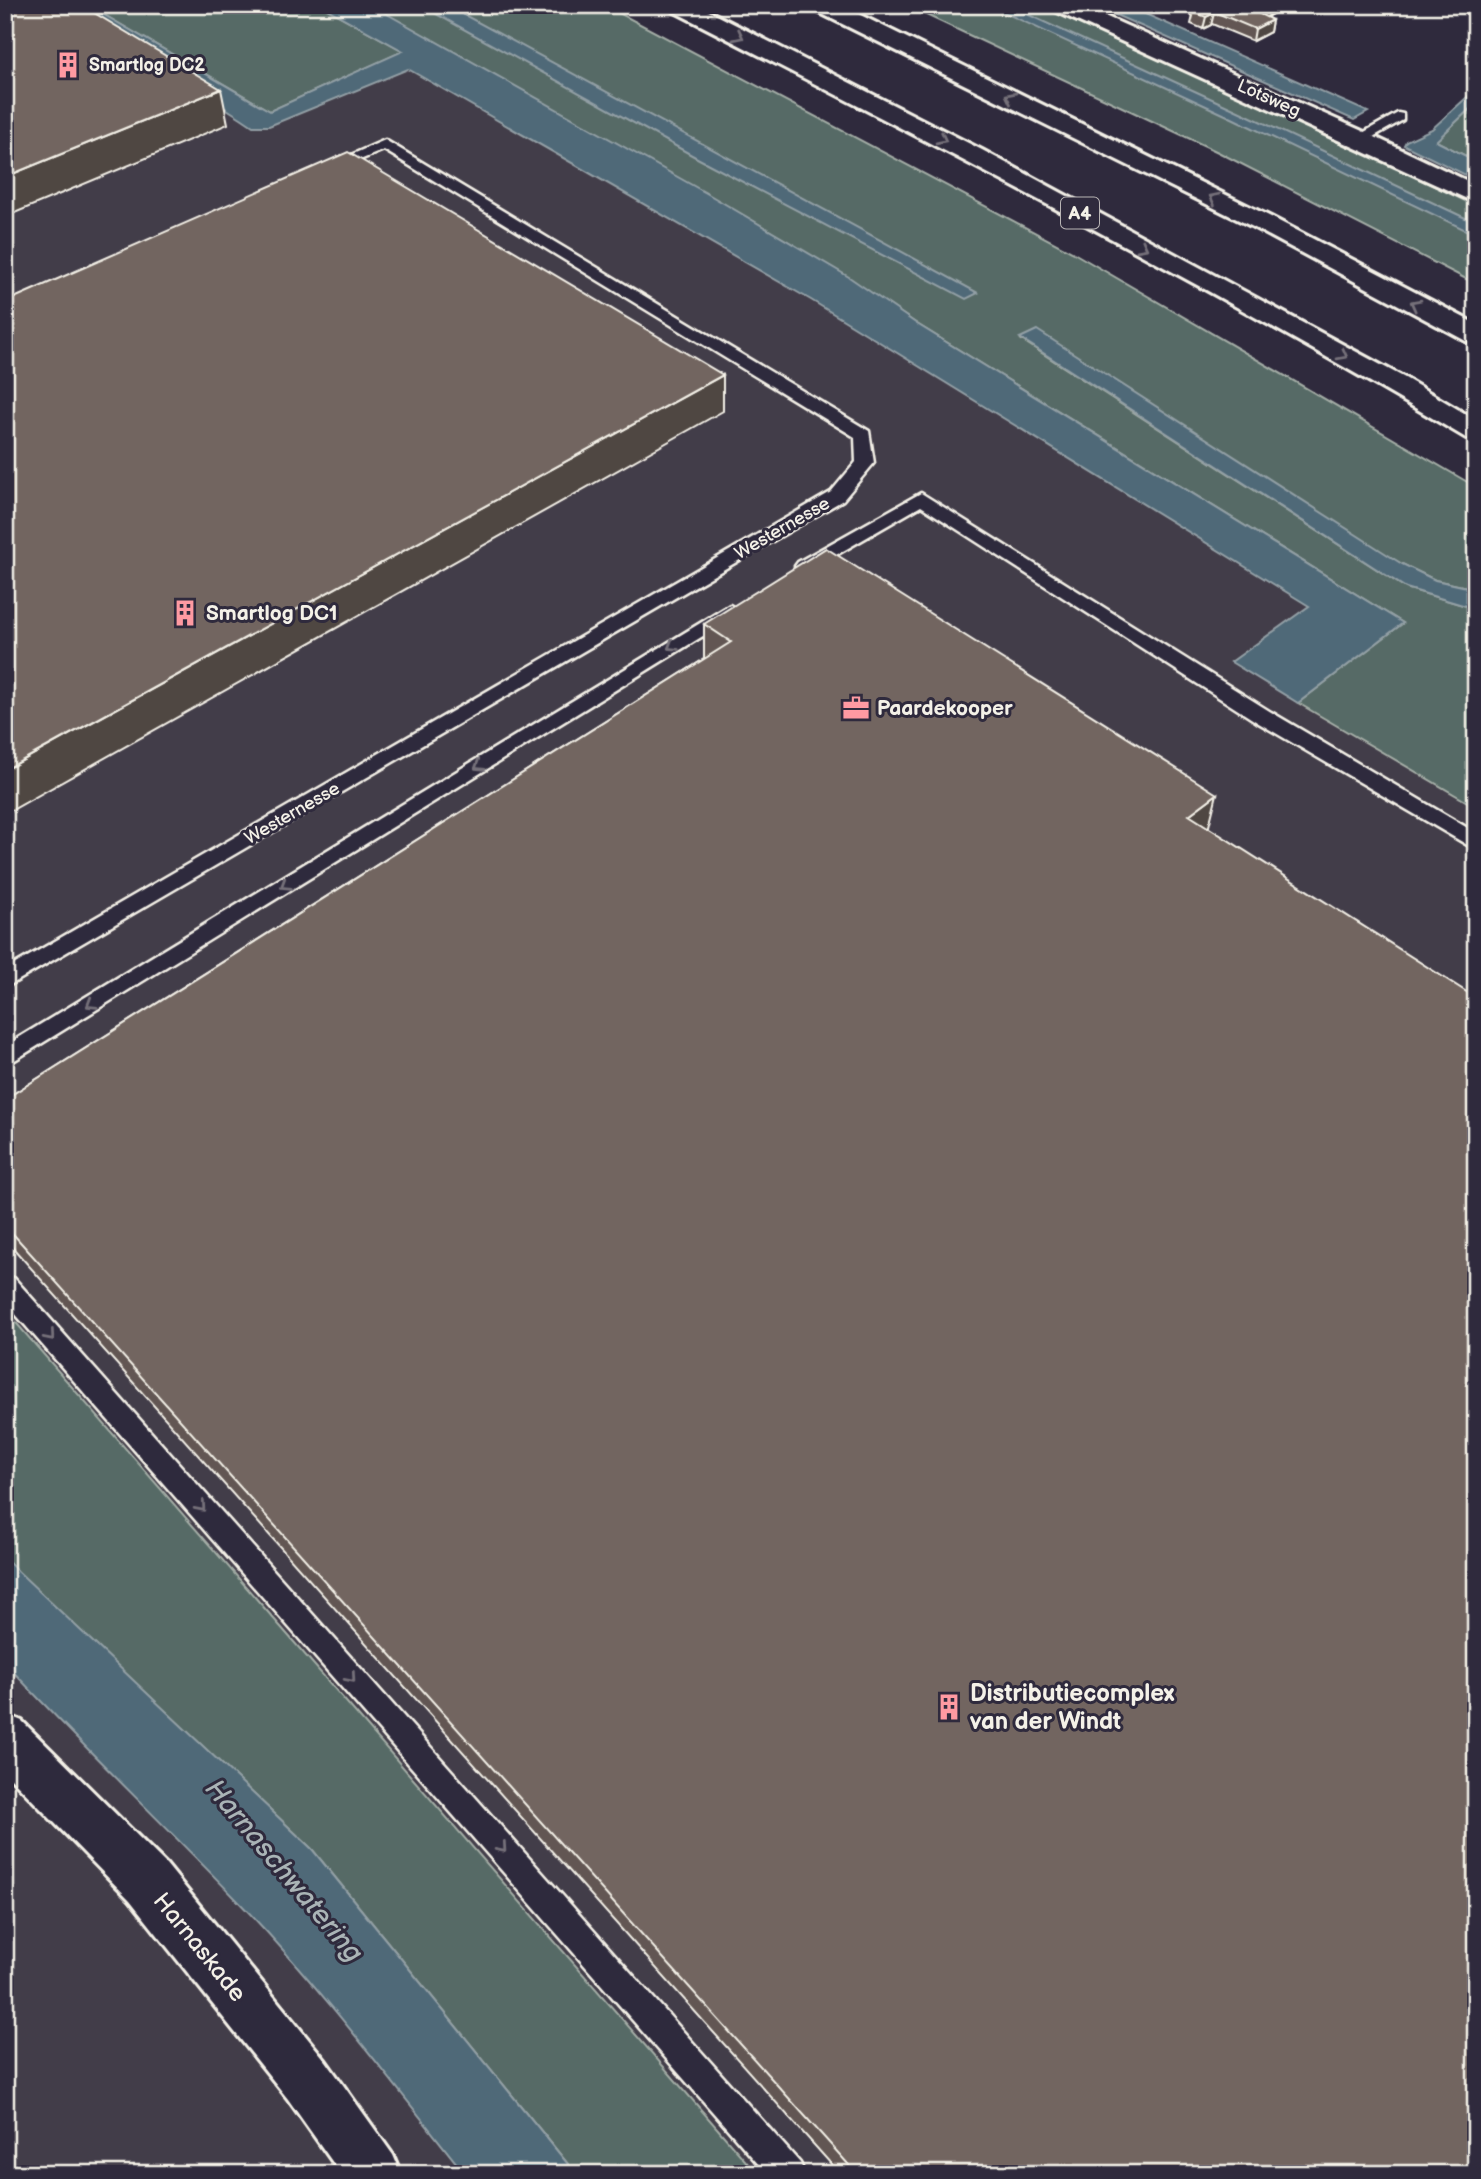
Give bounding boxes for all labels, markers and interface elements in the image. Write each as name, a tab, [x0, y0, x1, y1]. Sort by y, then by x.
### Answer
one-way arrow	[732, 28, 745, 42]
building icon: Smartlog DC2	[53, 50, 83, 80]
place label: Smartlog DC2	[89, 55, 205, 76]
street label: Lotsweg	[1234, 75, 1304, 122]
one-way arrow	[1005, 91, 1017, 105]
one-way arrow	[935, 131, 947, 145]
one-way arrow	[1209, 193, 1221, 207]
road number: A4	[1061, 197, 1099, 228]
one-way arrow	[1135, 239, 1148, 252]
one-way arrow	[1410, 298, 1423, 312]
one-way arrow	[1336, 347, 1348, 360]
street label: Westernesse	[731, 493, 834, 564]
building icon: Smartlog DC1	[170, 598, 200, 628]
place label: Smartlog DC1	[206, 601, 338, 626]
one-way arrow	[667, 638, 680, 651]
office icon: Paardekooper	[841, 693, 871, 723]
place label: Paardekooper	[877, 696, 1013, 721]
one-way arrow	[473, 757, 486, 770]
street label: Westernesse	[241, 778, 344, 849]
one-way arrow	[280, 876, 293, 889]
one-way arrow	[86, 996, 99, 1009]
one-way arrow	[42, 1328, 54, 1341]
one-way arrow	[193, 1499, 205, 1512]
one-way arrow	[343, 1669, 355, 1682]
place label: Distributiecomplex van der Windt	[969, 1679, 1175, 1736]
building icon: Distributiecomplex van der Windt	[934, 1692, 964, 1722]
water label: Harnaschwatering	[198, 1773, 370, 1969]
one-way arrow	[494, 1840, 506, 1853]
street label: Harnaskade	[147, 1887, 252, 2008]

